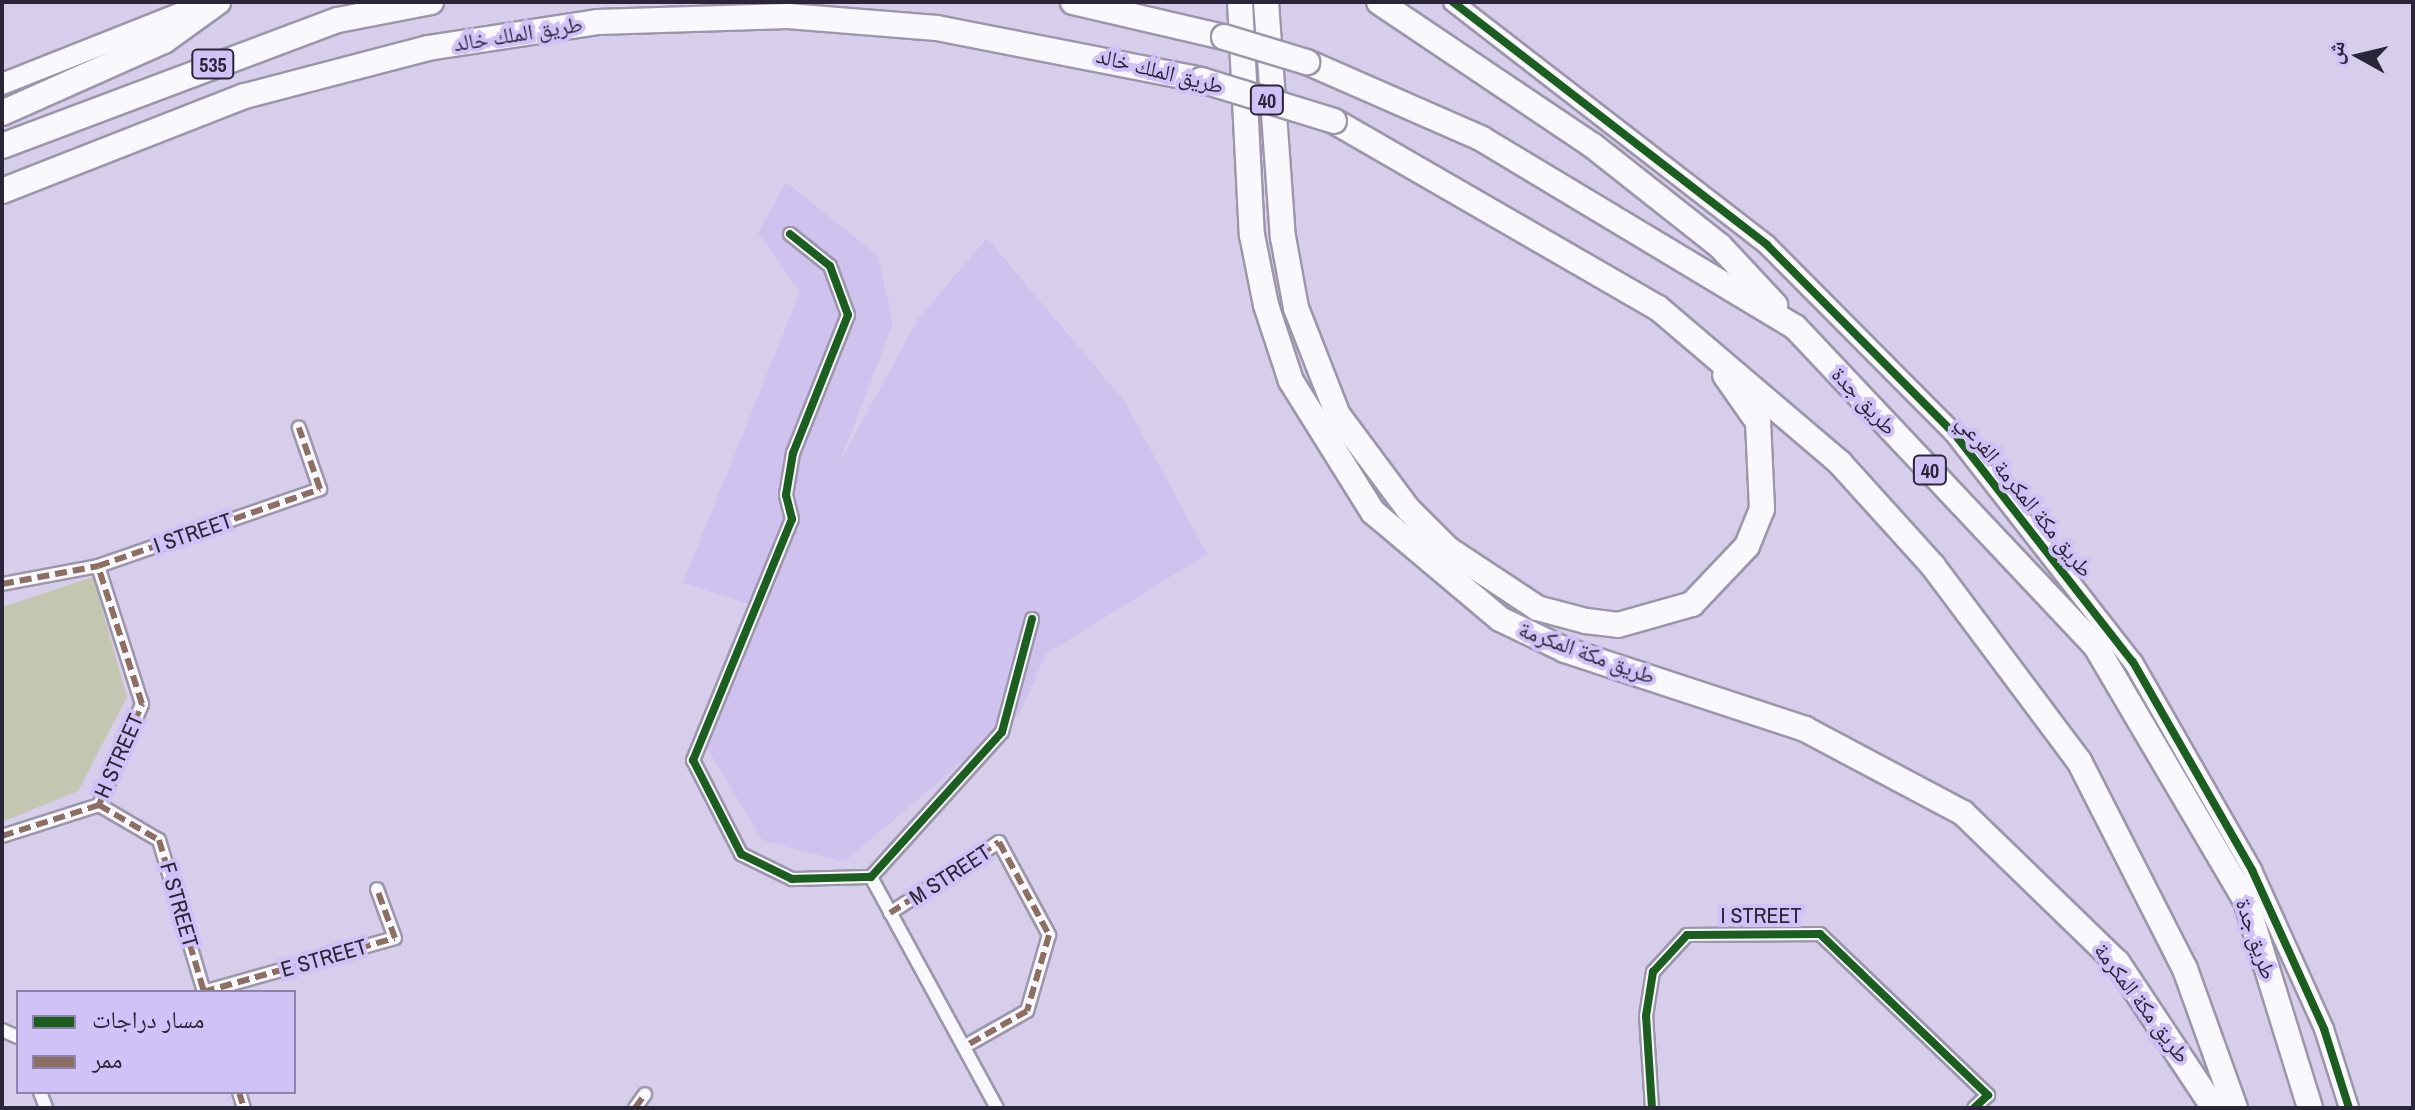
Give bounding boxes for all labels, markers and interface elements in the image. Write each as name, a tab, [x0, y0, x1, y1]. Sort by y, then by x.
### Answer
street label: طريق الملك خالد	[452, 11, 584, 57]
north arrow	[2319, 16, 2399, 96]
text: ش	[2319, 39, 2352, 66]
street label: طريق الملك خالد	[1094, 42, 1226, 100]
road number: 535	[191, 48, 235, 80]
road number: 40	[1249, 84, 1285, 116]
street label: طريق جدة	[1826, 361, 1902, 441]
street label: طريق مكة المكرمة الفرعي	[1951, 409, 2099, 583]
road number: 40	[1912, 454, 1948, 486]
street label: I STREET	[150, 507, 236, 559]
street label: طريق مكة المكرمة	[1515, 616, 1659, 690]
street label: H STREET	[89, 710, 149, 802]
street label: M STREET	[905, 839, 995, 911]
street label: F STREET	[154, 859, 204, 951]
street label: طريق جدة	[2230, 895, 2282, 983]
street label: I STREET	[1720, 903, 1802, 929]
street label: E STREET	[278, 933, 370, 983]
street label: طريق مكة المكرمة	[2088, 938, 2196, 1068]
legend	[16, 990, 296, 1094]
text: مسار دراجات	[92, 1003, 204, 1035]
text: ممر	[92, 1043, 123, 1075]

